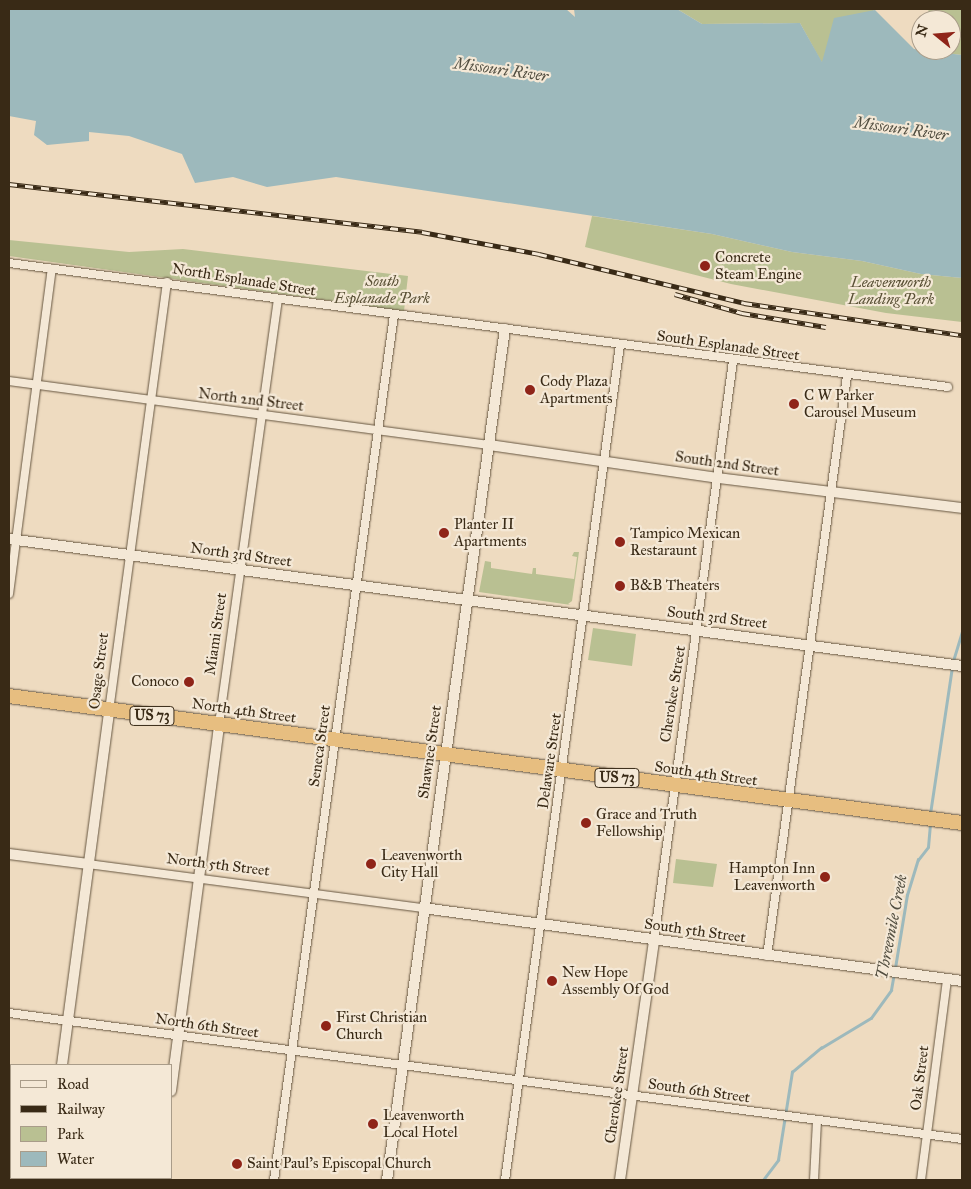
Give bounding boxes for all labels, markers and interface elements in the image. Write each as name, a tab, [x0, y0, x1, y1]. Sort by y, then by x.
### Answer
north arrow	[911, 10, 961, 60]
text: N	[912, 23, 932, 39]
water label: Missouri River	[452, 54, 550, 86]
water label: Missouri River	[852, 113, 950, 145]
place label: Concrete Steam Engine	[715, 248, 802, 283]
street label: North Esplanade Street	[171, 260, 317, 300]
marker: Concrete Steam Engine	[699, 260, 711, 272]
park label: South Esplanade Park	[334, 272, 430, 307]
park label: Leavenworth Landing Park	[848, 273, 934, 308]
street label: South Esplanade Street	[655, 327, 801, 365]
place label: Cody Plaza Apartments	[540, 372, 613, 407]
marker: Cody Plaza Apartments	[524, 384, 536, 396]
street label: North 2nd Street	[197, 385, 305, 415]
place label: C W Parker Carousel Museum	[804, 386, 916, 421]
marker: C W Parker Carousel Museum	[788, 398, 800, 410]
street label: South 2nd Street	[674, 448, 780, 480]
place label: Planter II Apartments	[454, 515, 527, 550]
place label: Tampico Mexican Restaraunt	[630, 524, 740, 559]
marker: Planter II Apartments	[438, 527, 450, 539]
marker: Tampico Mexican Restaraunt	[614, 536, 626, 548]
street label: North 3rd Street	[189, 539, 293, 571]
place label: B&B Theaters	[630, 577, 720, 595]
marker: B&B Theaters	[614, 580, 626, 592]
street label: Miami Street	[201, 592, 231, 676]
street label: South 3rd Street	[666, 603, 768, 633]
street label: Osage Street	[85, 632, 113, 710]
street label: Cherokee Street	[656, 644, 690, 744]
place label: Conoco	[131, 673, 179, 691]
marker: Conoco	[183, 676, 195, 688]
street label: North 4th Street	[191, 695, 297, 727]
road number: US 73	[128, 704, 176, 728]
street label: Seneca Street	[305, 704, 335, 788]
street label: Shawnee Street	[415, 704, 445, 800]
street label: Delaware Street	[534, 712, 566, 810]
street label: South 4th Street	[653, 758, 759, 790]
road number: US 73	[593, 766, 641, 790]
place label: Grace and Truth Fellowship	[596, 805, 697, 840]
marker: Grace and Truth Fellowship	[580, 817, 592, 829]
place label: Leavenworth City Hall	[381, 846, 462, 881]
street label: North 5th Street	[165, 850, 271, 880]
marker: Leavenworth City Hall	[365, 858, 377, 870]
place label: Hampton Inn Leavenworth	[729, 859, 815, 894]
marker: Hampton Inn Leavenworth	[819, 871, 831, 883]
water label: Threemile Creek	[872, 873, 912, 981]
street label: South 5th Street	[643, 915, 747, 947]
place label: New Hope Assembly Of God	[562, 963, 669, 998]
marker: New Hope Assembly Of God	[546, 975, 558, 987]
place label: First Christian Church	[336, 1008, 427, 1043]
street label: North 6th Street	[154, 1010, 260, 1042]
marker: First Christian Church	[320, 1020, 332, 1032]
street label: Cherokee Street	[601, 1045, 633, 1145]
street label: Oak Street	[907, 1045, 933, 1111]
legend	[10, 1064, 172, 1179]
text: Road	[57, 1075, 89, 1093]
street label: South 6th Street	[647, 1075, 751, 1107]
text: Railway	[57, 1100, 105, 1118]
place label: Leavenworth Local Hotel	[383, 1106, 464, 1141]
marker: Leavenworth Local Hotel	[367, 1118, 379, 1130]
text: Park	[57, 1125, 84, 1143]
text: Water	[57, 1150, 94, 1168]
place label: Saint Paul's Episcopal Church	[247, 1155, 431, 1173]
marker: Saint Paul's Episcopal Church	[231, 1158, 243, 1170]

